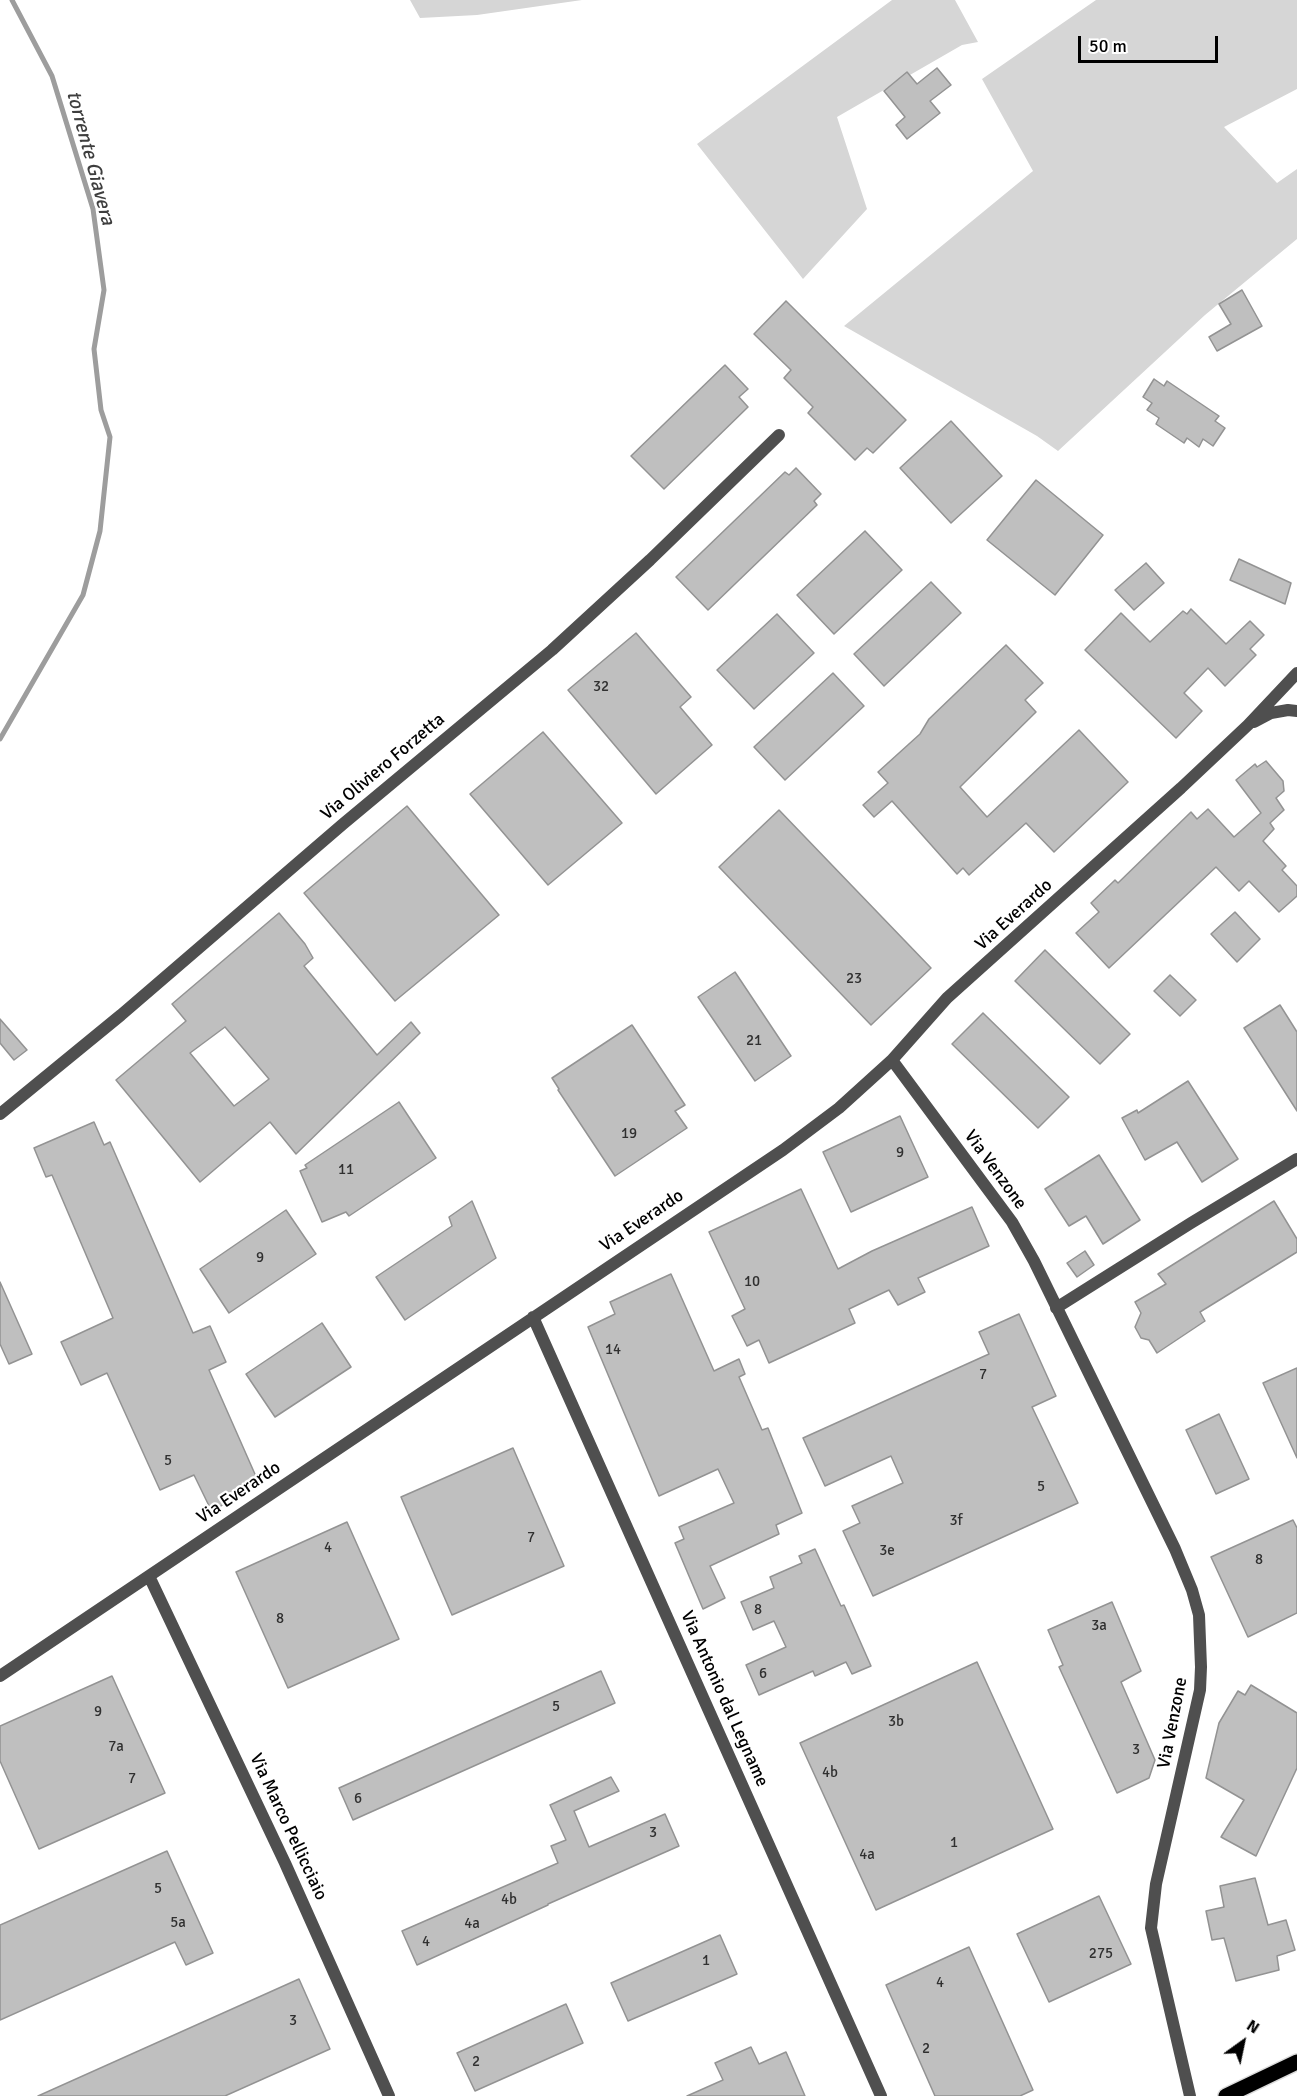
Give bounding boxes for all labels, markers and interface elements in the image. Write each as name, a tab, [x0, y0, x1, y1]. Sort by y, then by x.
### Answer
scale bar	[1081, 24, 1220, 62]
text: 50 m	[1089, 35, 1127, 57]
water label: torrente Giavera	[61, 88, 119, 228]
house number: 32	[593, 678, 609, 696]
street label: Via Oliviero Forzetta	[317, 709, 449, 825]
street label: Via Everardo	[971, 875, 1057, 955]
house number: 23	[846, 970, 862, 988]
house number: 21	[746, 1032, 762, 1050]
house number: 19	[621, 1125, 637, 1143]
street label: Via Venzone	[959, 1126, 1031, 1214]
house number: 9	[896, 1144, 904, 1162]
house number: 11	[338, 1161, 354, 1179]
street label: Via Everardo	[596, 1185, 688, 1257]
house number: 9	[256, 1249, 264, 1267]
house number: 10	[744, 1273, 760, 1291]
house number: 14	[605, 1341, 621, 1359]
house number: 7	[979, 1366, 987, 1384]
house number: 5	[164, 1452, 172, 1470]
street label: Via Everardo	[193, 1457, 285, 1529]
house number: 5	[1037, 1478, 1045, 1496]
house number: 3f	[949, 1512, 963, 1530]
house number: 7	[527, 1529, 535, 1547]
house number: 4	[324, 1539, 332, 1557]
house number: 3e	[879, 1542, 895, 1560]
house number: 8	[1255, 1551, 1263, 1569]
house number: 8	[754, 1601, 762, 1619]
street label: Via Antonio dal Legname	[675, 1608, 773, 1790]
house number: 8	[276, 1610, 284, 1628]
house number: 3a	[1091, 1617, 1107, 1635]
house number: 6	[759, 1665, 767, 1683]
street label: Via Venzone	[1154, 1676, 1192, 1770]
house number: 5	[552, 1698, 560, 1716]
house number: 9	[94, 1703, 102, 1721]
house number: 3b	[888, 1713, 904, 1731]
house number: 7a	[108, 1738, 124, 1756]
house number: 3	[1132, 1741, 1140, 1759]
street label: Via Marco Pellicciaio	[245, 1750, 331, 1904]
house number: 4b	[822, 1764, 838, 1782]
house number: 7	[128, 1770, 136, 1788]
house number: 6	[354, 1790, 362, 1808]
house number: 3	[649, 1824, 657, 1842]
house number: 1	[950, 1834, 958, 1852]
house number: 4a	[859, 1846, 875, 1864]
house number: 5	[154, 1880, 162, 1898]
house number: 4b	[501, 1891, 517, 1909]
house number: 5a	[170, 1914, 186, 1932]
house number: 4a	[464, 1915, 480, 1933]
house number: 4	[422, 1933, 430, 1951]
house number: 275	[1089, 1945, 1113, 1963]
house number: 1	[702, 1952, 710, 1970]
house number: 4	[936, 1974, 944, 1992]
house number: 3	[289, 2012, 297, 2030]
north arrow	[1213, 2012, 1273, 2072]
text: N	[1243, 2015, 1263, 2038]
house number: 2	[922, 2040, 930, 2058]
house number: 2	[472, 2053, 480, 2071]

